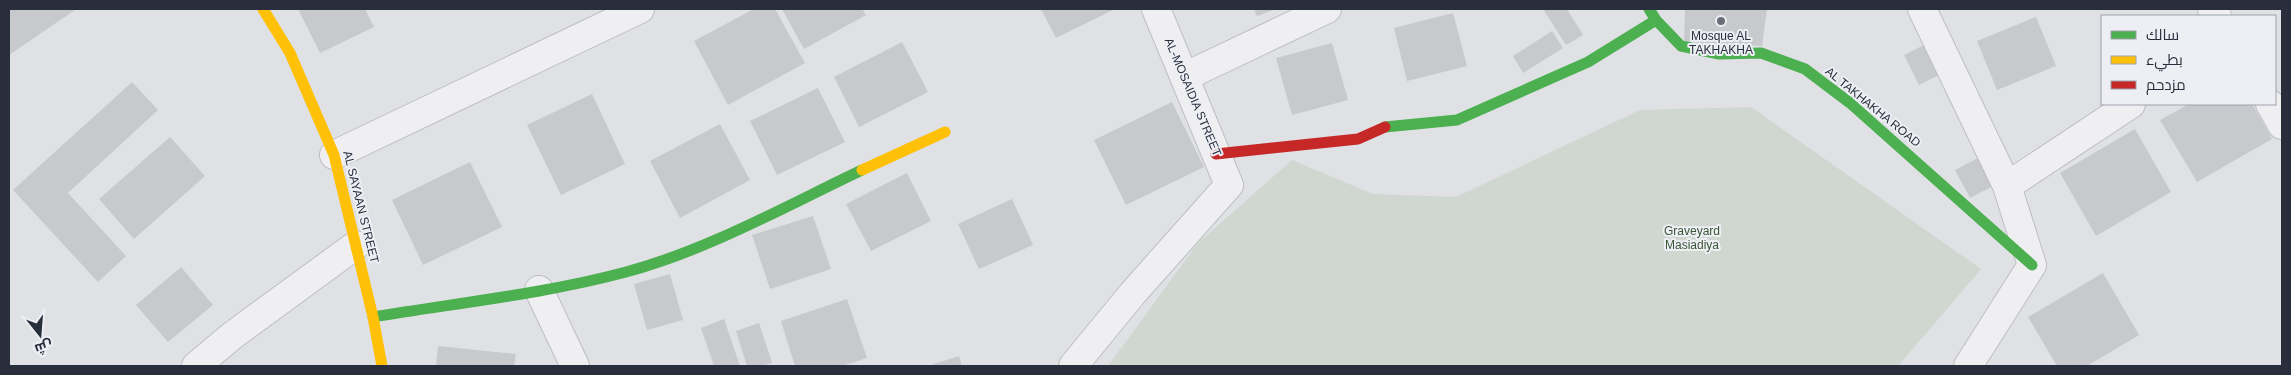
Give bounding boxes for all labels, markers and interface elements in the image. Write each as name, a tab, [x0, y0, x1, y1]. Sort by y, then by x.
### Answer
marker: Mosque AL TAKHAKHA	[1715, 15, 1727, 27]
legend	[2101, 15, 2276, 105]
text: سالك	[2146, 26, 2179, 43]
place label: Mosque AL TAKHAKHA	[1689, 29, 1753, 57]
street label: AL-MOSAIDIA STREET	[1162, 36, 1225, 159]
text: بطيء	[2146, 51, 2183, 72]
street label: AL TAKHAKHA ROAD	[1823, 64, 1924, 150]
text: مزدحم	[2146, 76, 2186, 95]
street label: AL SAYAAN STREET	[340, 149, 382, 265]
park label: Graveyard Masiadiya	[1664, 224, 1720, 252]
north arrow	[15, 310, 65, 360]
text: ش	[33, 336, 55, 358]

